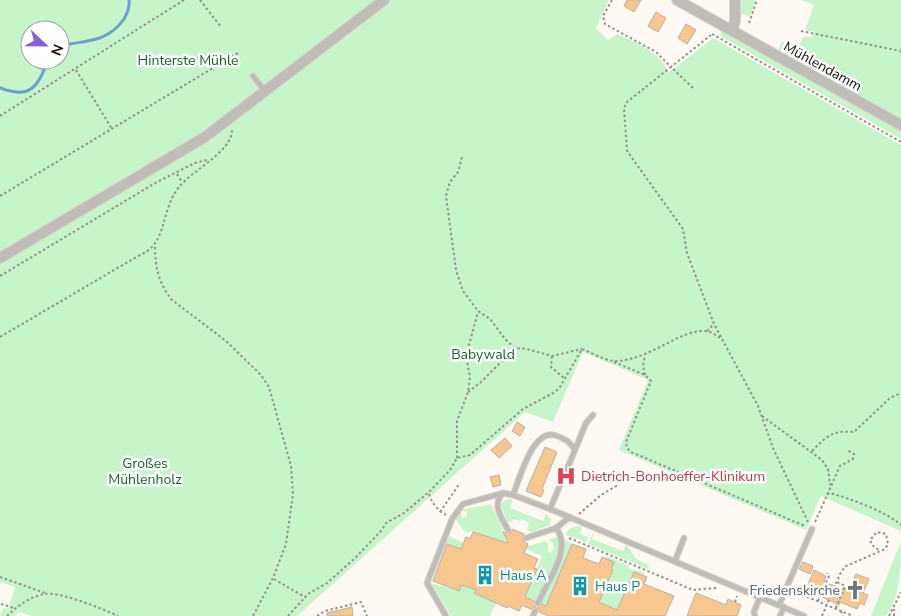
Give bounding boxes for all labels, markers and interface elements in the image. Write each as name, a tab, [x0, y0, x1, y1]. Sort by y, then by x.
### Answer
north arrow	[20, 20, 70, 70]
street label: Mühlendamm	[780, 37, 865, 96]
text: N	[46, 41, 67, 58]
park label: Hinterste Mühle	[138, 51, 238, 70]
park label: Babywald	[451, 345, 515, 364]
park label: Großes Mühlenholz	[108, 454, 182, 489]
hospital icon: Dietrich-Bonhoeffer-Klinikum	[555, 465, 577, 487]
place label: Dietrich-Bonhoeffer-Klinikum	[581, 467, 765, 486]
building icon: Haus A	[474, 564, 496, 586]
place label: Haus A	[500, 566, 546, 585]
building icon: Haus P	[569, 575, 591, 597]
place label: Haus P	[595, 577, 640, 596]
church icon: Friedenskirche	[844, 579, 866, 601]
place label: Friedenskirche	[749, 581, 840, 600]

